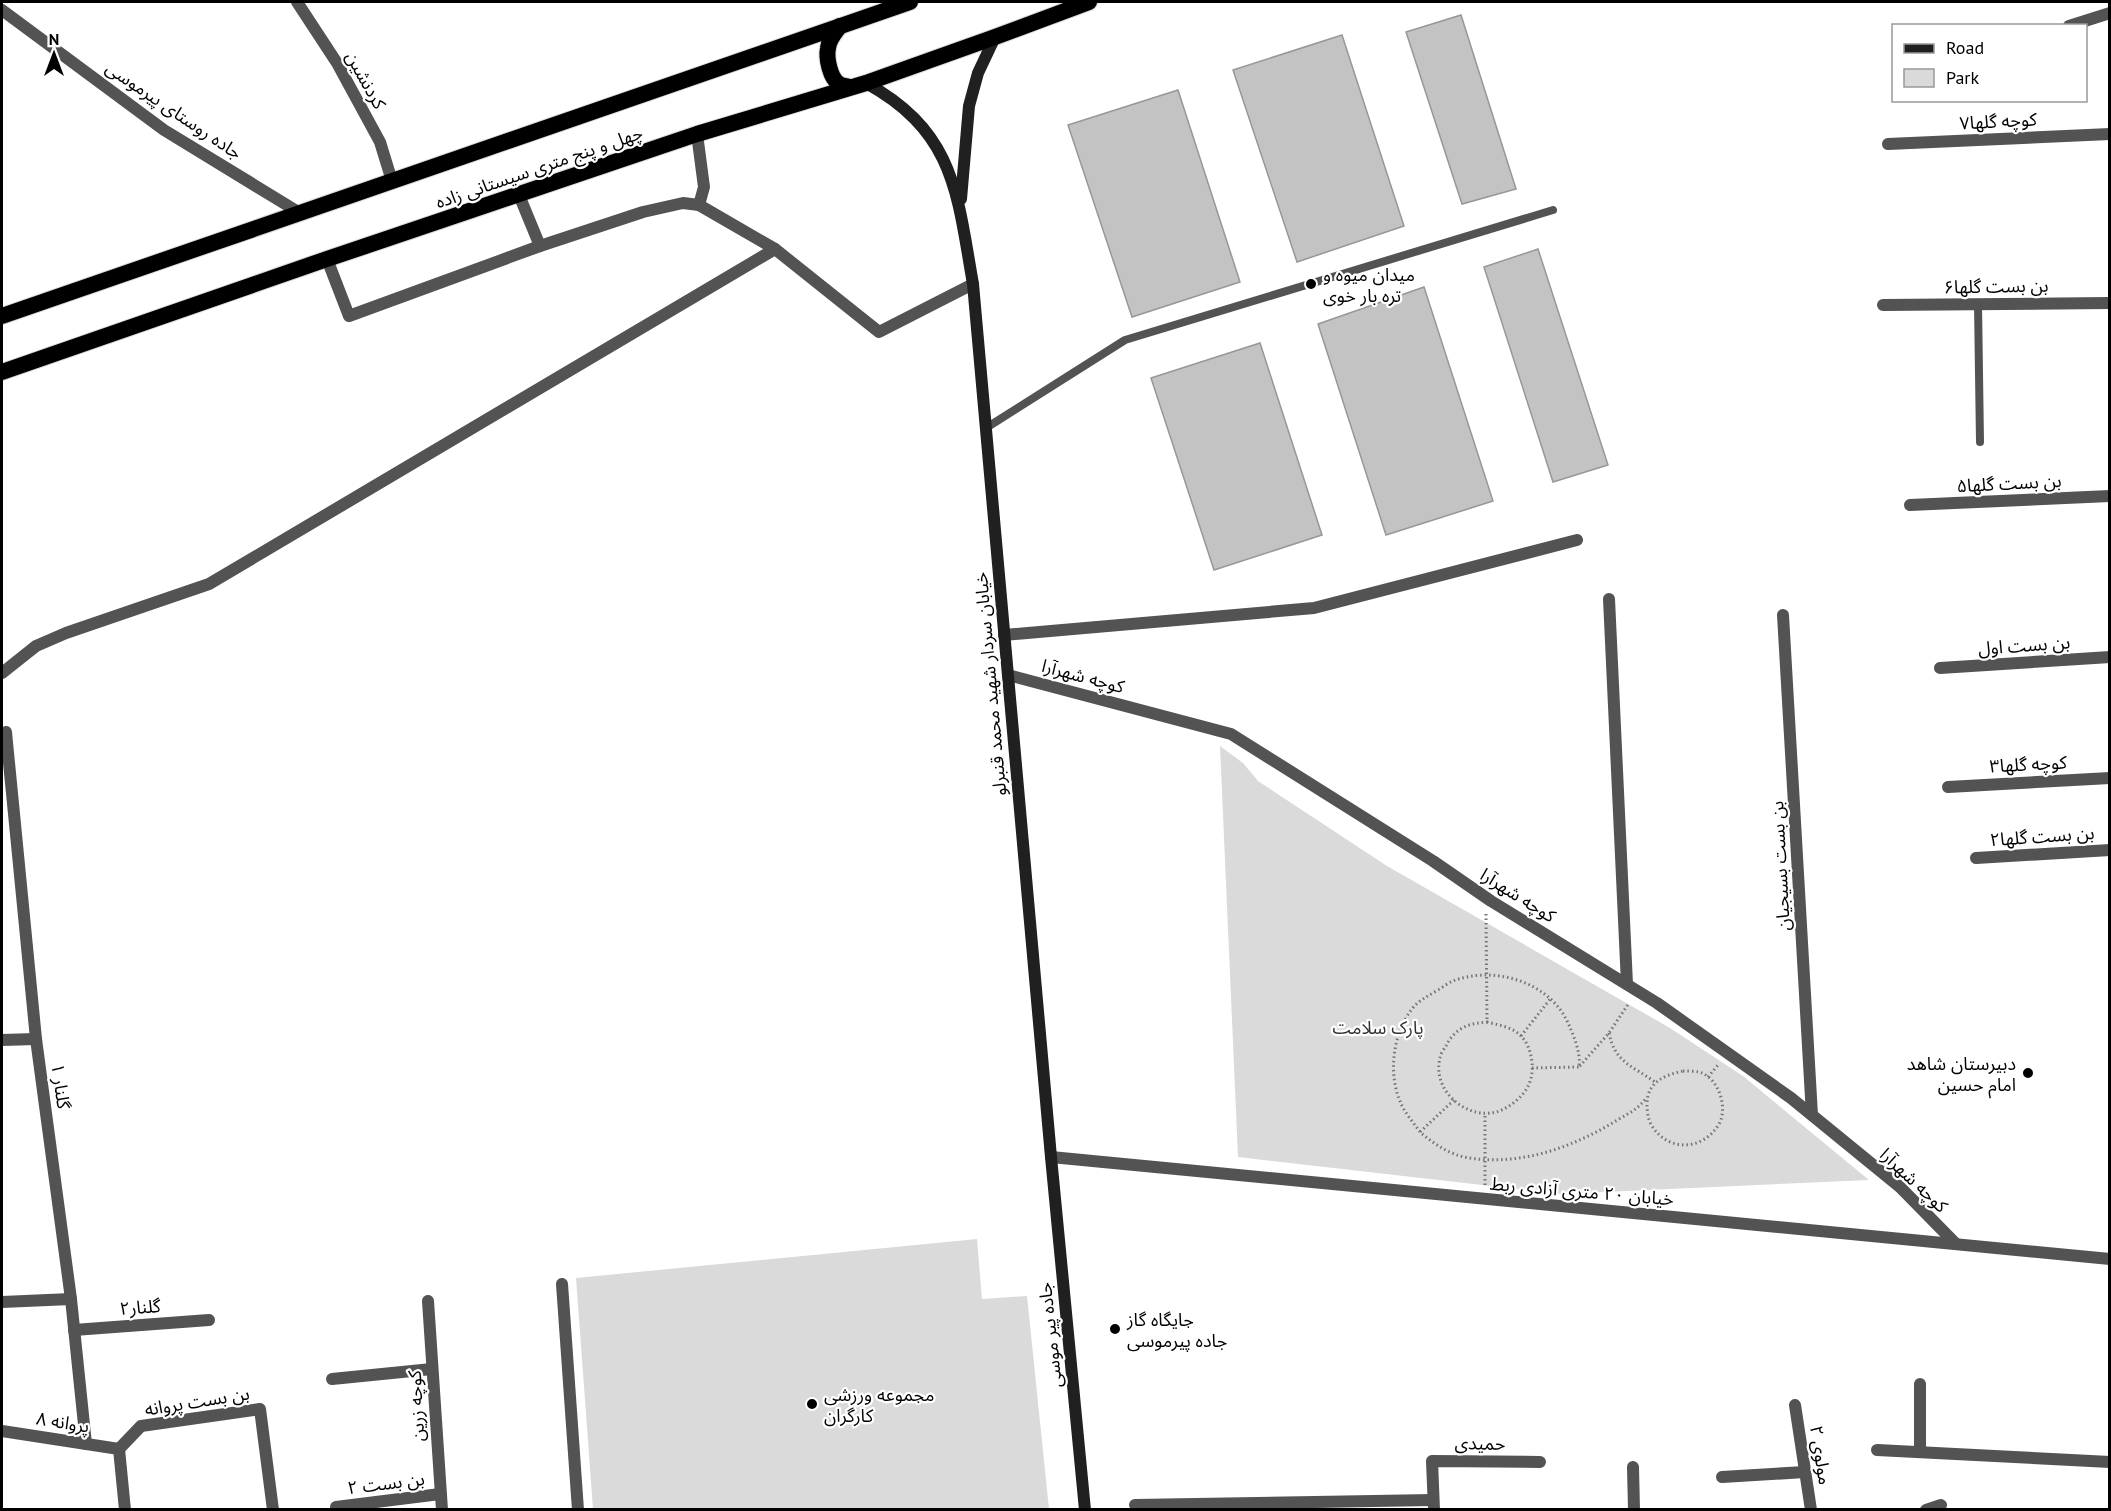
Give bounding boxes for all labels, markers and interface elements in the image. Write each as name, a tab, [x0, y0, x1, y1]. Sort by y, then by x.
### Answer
north arrow	[24, 24, 84, 84]
legend	[1892, 24, 2087, 102]
text: N	[49, 29, 59, 49]
text: Road	[1946, 36, 1984, 59]
street label: کردنشین	[341, 47, 392, 113]
street label: جاده روستای پیرموسی	[101, 56, 247, 164]
text: Park	[1946, 66, 1979, 89]
street label: کوچه گلها۷	[1959, 107, 2038, 135]
street label: چهل و پنج متری سیستانی زاده	[432, 121, 646, 215]
place label: میدان میوه و تره بار خوی	[1323, 263, 1415, 307]
street label: بن بست گلها۶	[1943, 274, 2049, 298]
marker: میدان میوه و تره بار خوی	[1304, 277, 1318, 291]
street label: بن بست گلها۵	[1956, 469, 2062, 497]
street label: خیابان سردار شهید محمد قنبرلو	[969, 571, 1011, 797]
street label: بن بست اول	[1977, 630, 2071, 660]
street label: کوچه شهرآرا	[1039, 654, 1127, 698]
street label: کوچه گلها۳	[1989, 750, 2068, 778]
street label: بن بست بسیجیان	[1765, 800, 1795, 932]
street label: بن بست گلها۲	[1989, 821, 2095, 851]
street label: کوچه شهرآرا	[1476, 863, 1560, 928]
park label: پارک سلامت	[1332, 1016, 1424, 1039]
place label: دبیرستان شاهد امام حسین	[1907, 1052, 2016, 1099]
street label: ۱ گلنار	[46, 1062, 76, 1111]
marker: دبیرستان شاهد امام حسین	[2021, 1066, 2035, 1080]
street label: کوچه شهرآرا	[1875, 1143, 1953, 1218]
street label: خیابان ۲۰ متری آزادی ربط	[1489, 1172, 1675, 1210]
street label: جاده پیر موسی	[1033, 1281, 1067, 1389]
street label: گلنار۲	[119, 1294, 162, 1320]
place label: جایگاه گاز جاده پیرموسی	[1126, 1308, 1227, 1352]
marker: جایگاه گاز جاده پیرموسی	[1108, 1322, 1122, 1336]
street label: کوچه زرین	[403, 1369, 429, 1442]
street label: بن بست پروانه	[143, 1381, 251, 1421]
place label: مجموعه ورزشی کارگران	[824, 1383, 935, 1427]
marker: مجموعه ورزشی کارگران	[805, 1397, 819, 1411]
street label: پروانه ۸	[35, 1406, 91, 1438]
street label: مولوی ۲	[1805, 1424, 1837, 1486]
street label: حمیدی	[1454, 1431, 1506, 1455]
street label: بن بست ۲	[346, 1467, 426, 1499]

